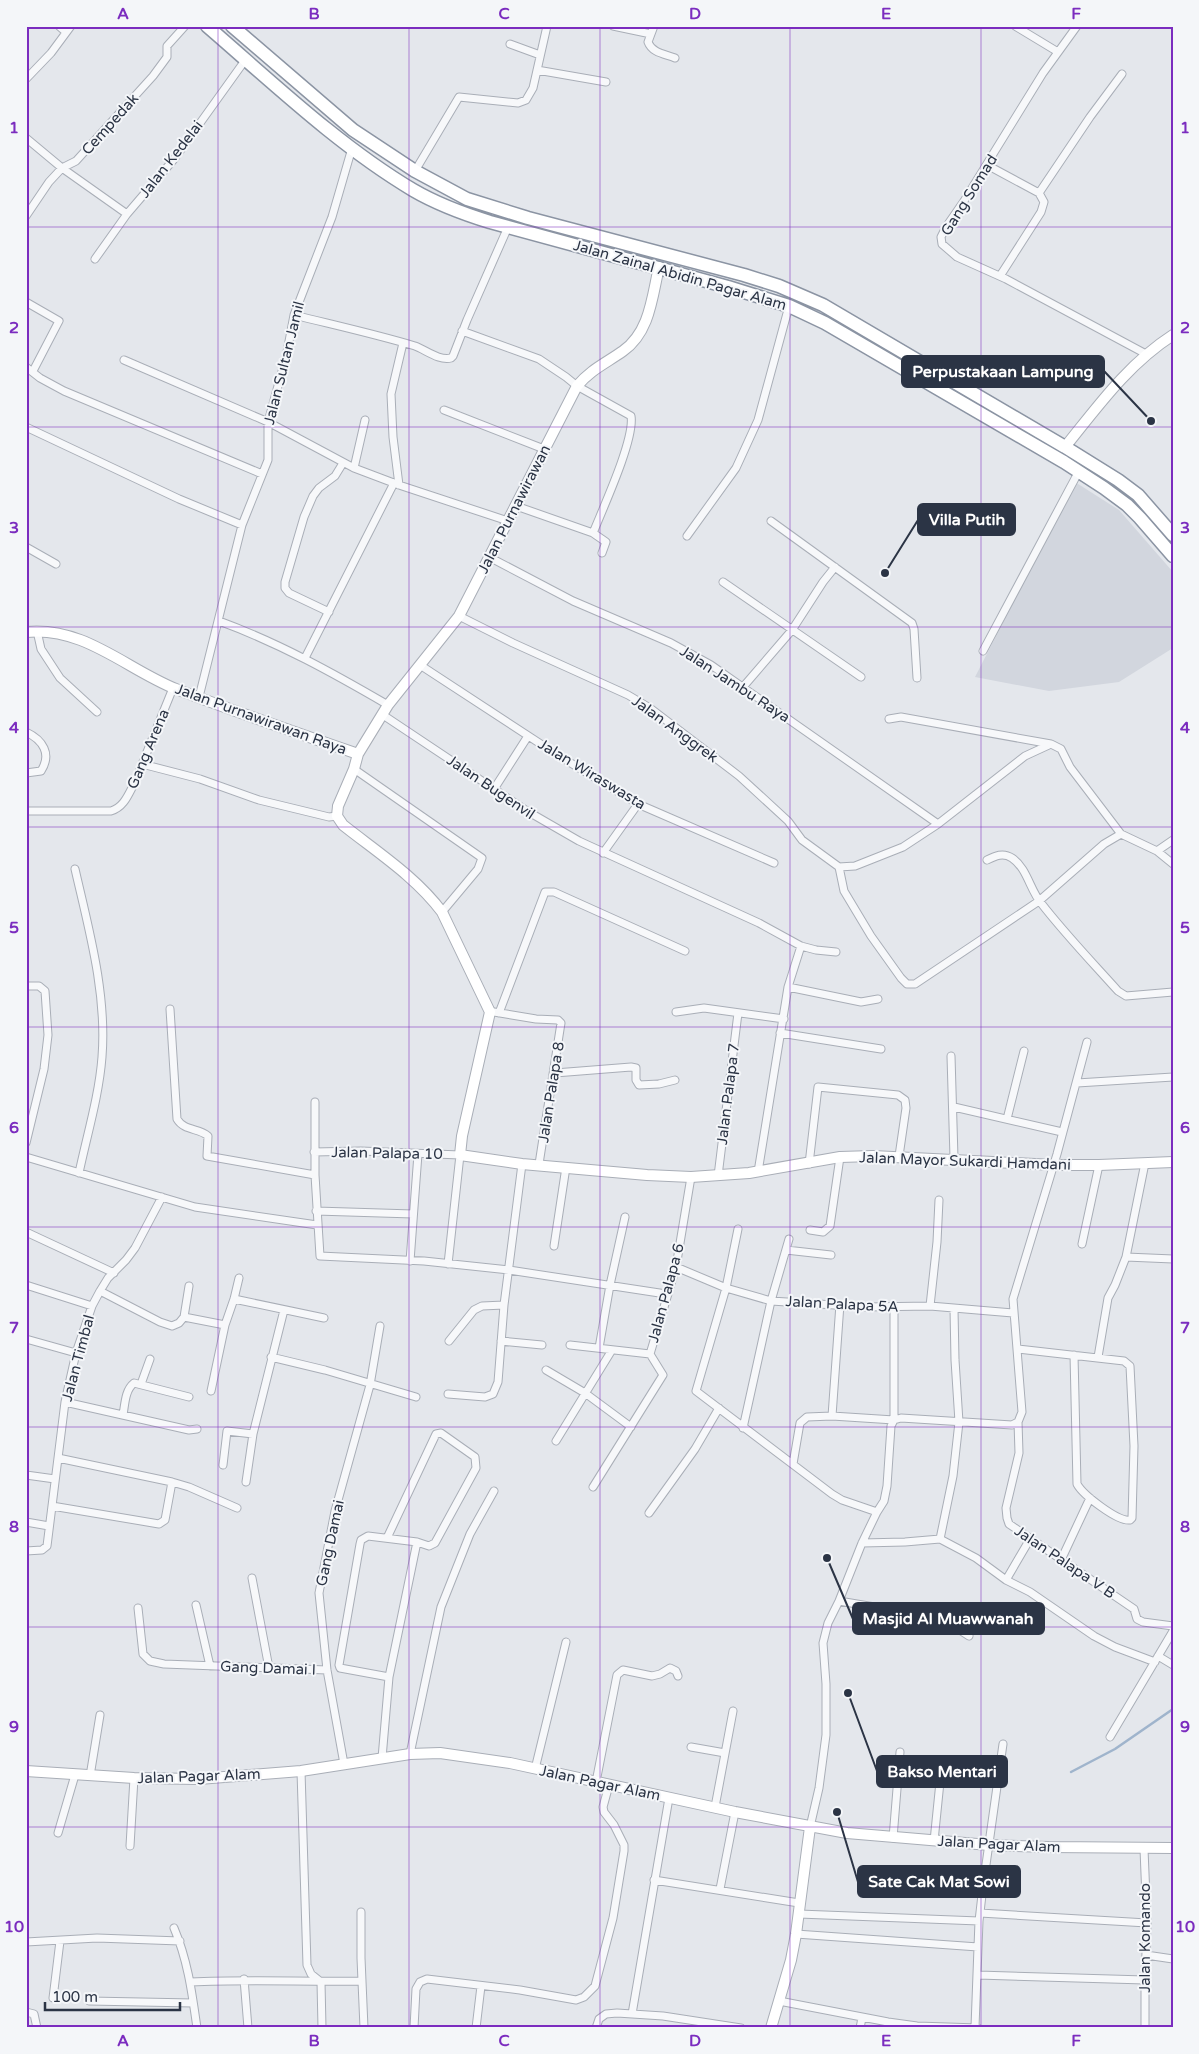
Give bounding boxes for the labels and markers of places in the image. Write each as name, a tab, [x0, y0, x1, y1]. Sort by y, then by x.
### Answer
callout: Perpustakaan Lampung	[902, 356, 1104, 387]
callout: Villa Putih	[918, 504, 1015, 535]
callout: Masjid Al Muawwanah	[853, 1603, 1044, 1634]
callout: Bakso Mentari	[877, 1756, 1007, 1787]
callout: Sate Cak Mat Sowi	[858, 1866, 1020, 1897]

